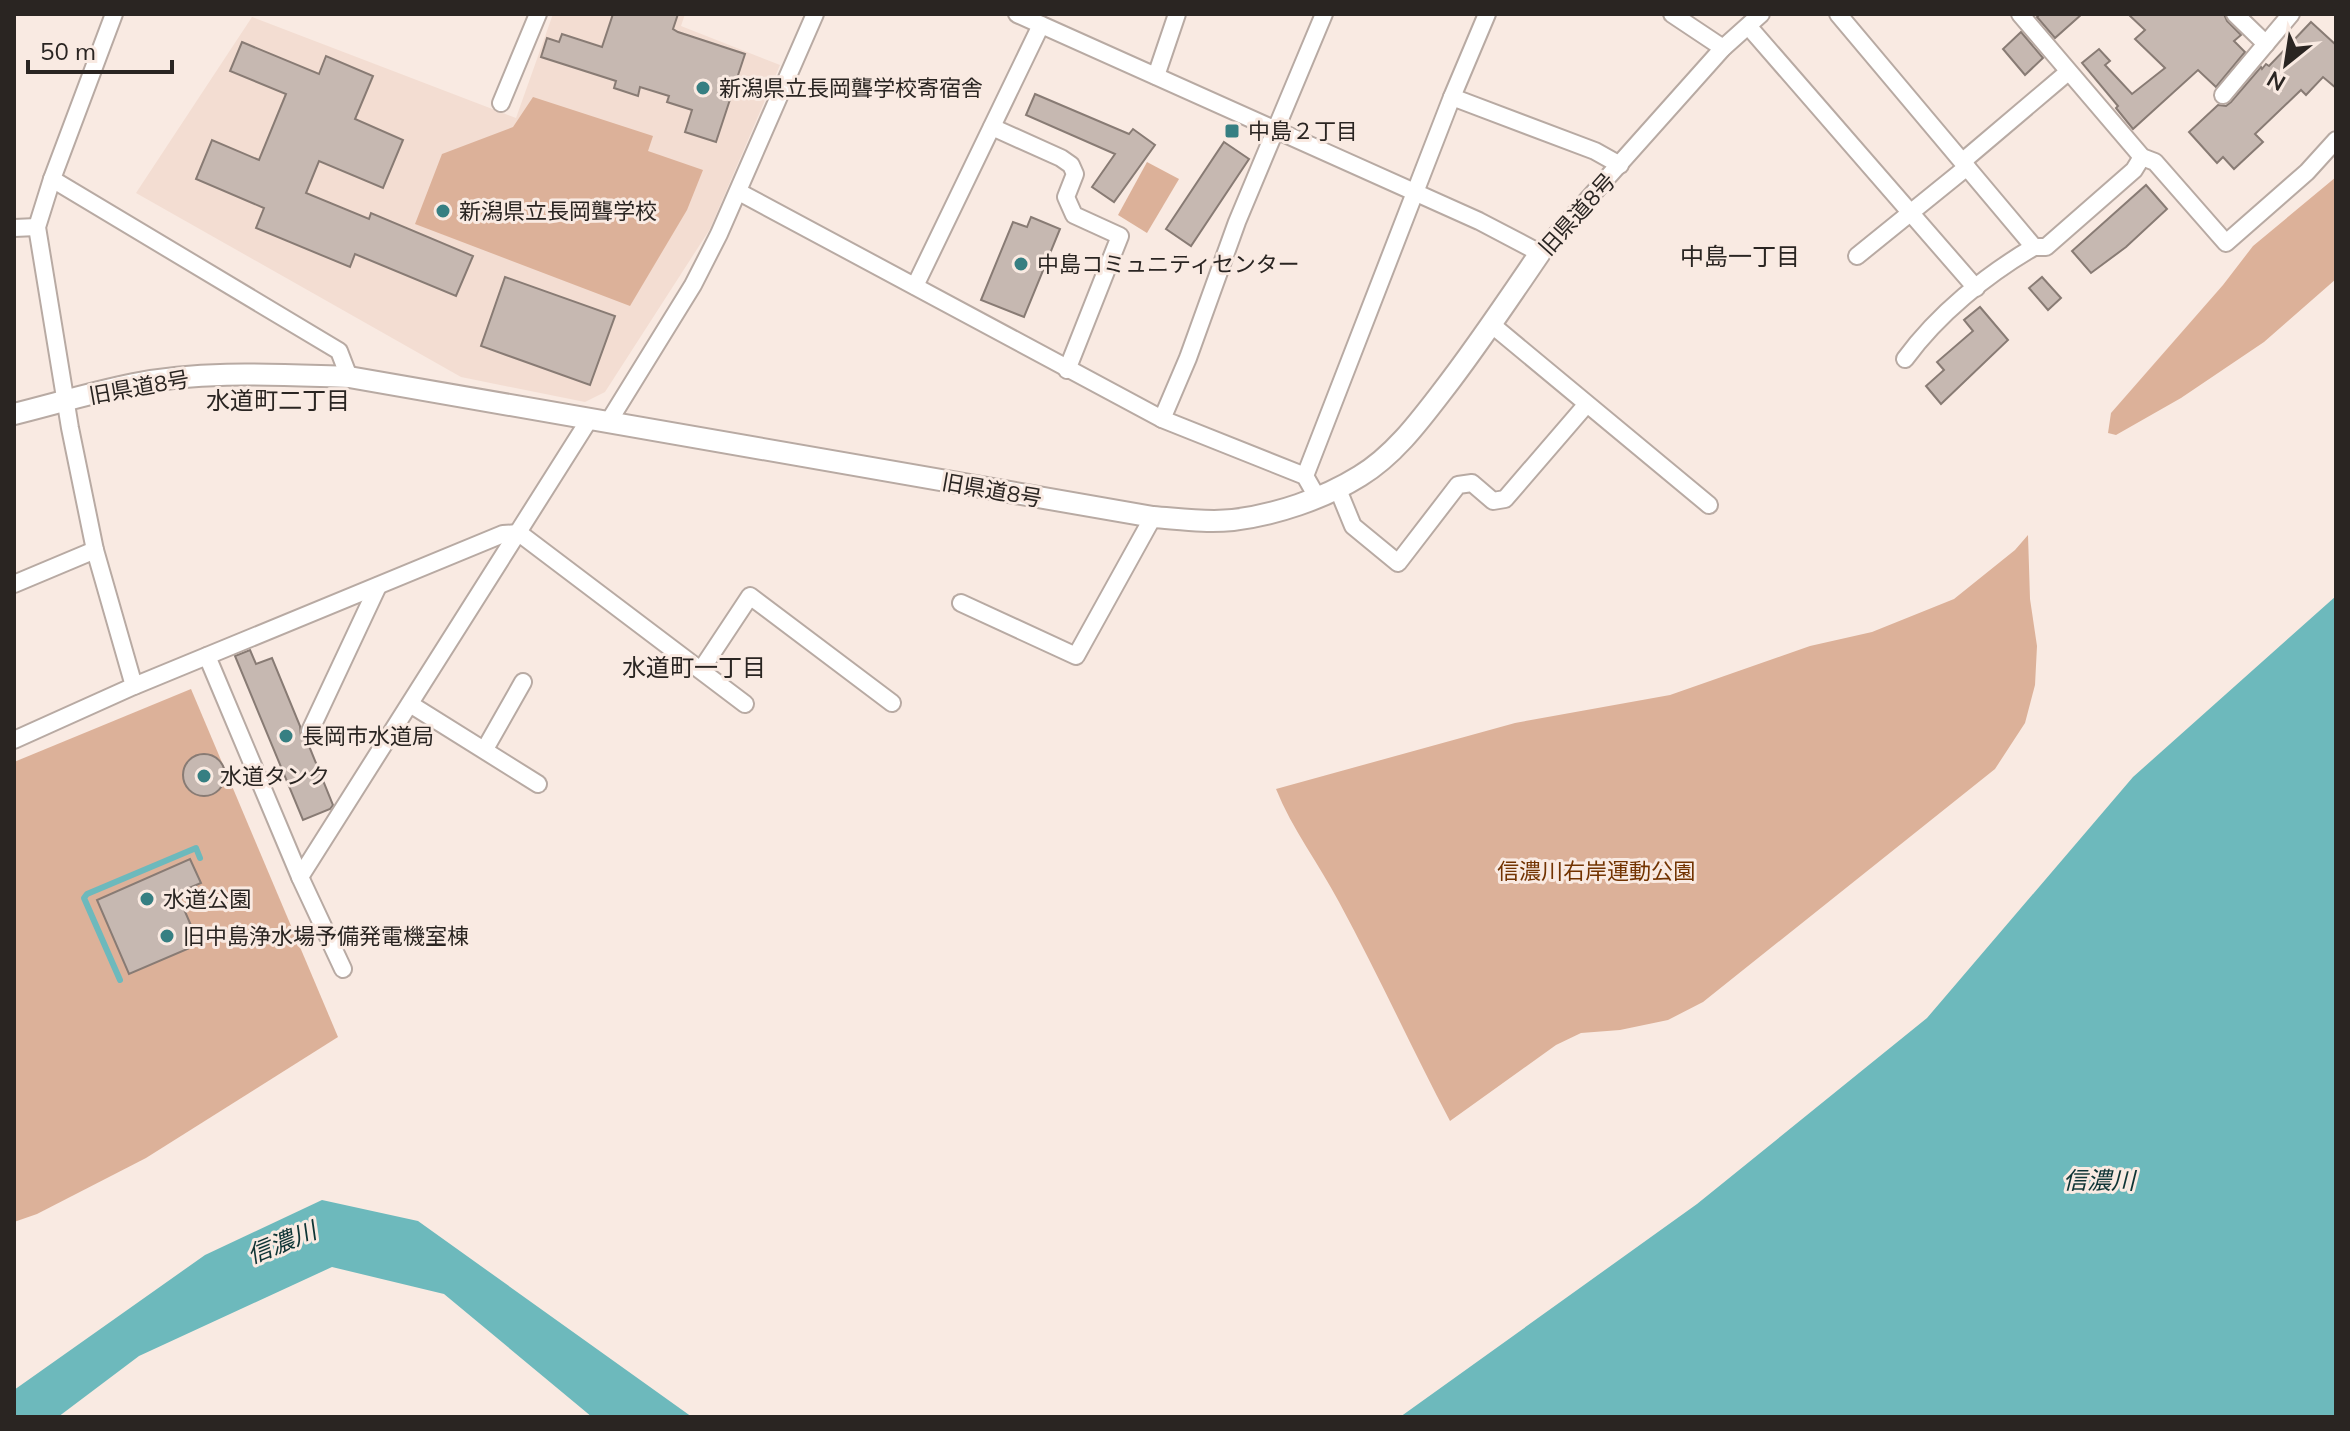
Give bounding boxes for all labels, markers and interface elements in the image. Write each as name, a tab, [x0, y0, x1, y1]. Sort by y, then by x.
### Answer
scale bar	[28, 24, 172, 74]
north arrow	[2246, 24, 2326, 104]
text: 50 m	[40, 36, 96, 66]
text: N	[2262, 65, 2290, 98]
place label: 新潟県立長岡聾学校寄宿舎	[719, 74, 983, 102]
marker: 新潟県立長岡聾学校寄宿舎	[694, 79, 712, 97]
place label: 中島２丁目	[1248, 117, 1358, 145]
marker: 中島２丁目	[1223, 122, 1241, 140]
street label: 旧県道8号	[1533, 167, 1621, 261]
place label: 新潟県立長岡聾学校	[459, 197, 657, 225]
marker: 新潟県立長岡聾学校	[434, 202, 452, 220]
district label: 中島一丁目	[1680, 241, 1800, 271]
place label: 中島コミュニティセンター	[1037, 250, 1300, 278]
marker: 中島コミュニティセンター	[1012, 255, 1030, 273]
street label: 旧県道8号	[87, 364, 191, 410]
district label: 水道町二丁目	[206, 385, 350, 415]
street label: 旧県道8号	[940, 467, 1044, 513]
district label: 水道町一丁目	[622, 652, 766, 682]
place label: 長岡市水道局	[302, 722, 434, 750]
marker: 長岡市水道局	[277, 727, 295, 745]
place label: 水道タンク	[220, 762, 330, 790]
marker: 水道タンク	[195, 767, 213, 785]
park label: 信濃川右岸運動公園	[1497, 857, 1695, 885]
place label: 水道公園	[163, 885, 251, 913]
marker: 水道公園	[138, 890, 156, 908]
place label: 旧中島浄水場予備発電機室棟	[183, 922, 469, 950]
marker: 旧中島浄水場予備発電機室棟	[158, 927, 176, 945]
water label: 信濃川	[2063, 1165, 2138, 1195]
water label: 信濃川	[243, 1214, 323, 1269]

